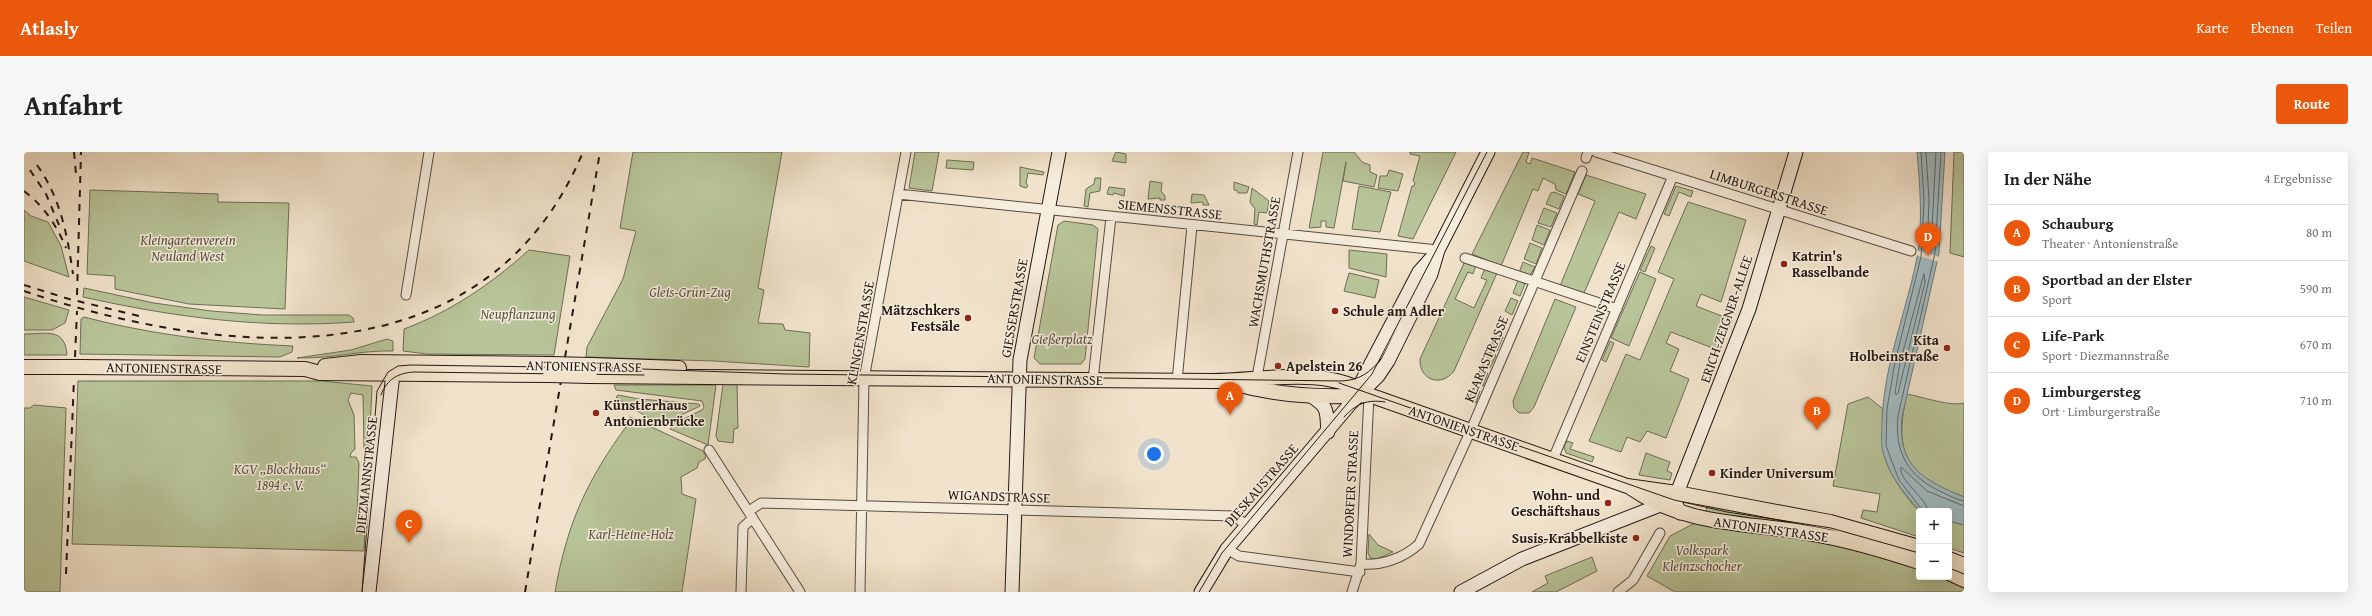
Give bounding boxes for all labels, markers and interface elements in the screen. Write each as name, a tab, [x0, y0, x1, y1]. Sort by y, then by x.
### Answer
text: Atlasly	[20, 14, 79, 42]
text: Karte	[2196, 18, 2229, 38]
text: Ebenen	[2251, 18, 2294, 38]
text: Teilen	[2316, 18, 2352, 38]
text: Anfahrt	[24, 84, 123, 125]
button: Route	[2276, 84, 2348, 124]
street label: LIMBURGERSTRASSE	[1707, 163, 1831, 221]
text: In der Nähe	[2004, 166, 2092, 191]
text: 4 Ergebnisse	[2264, 169, 2332, 188]
street label: SIEMENSSTRASSE	[1117, 194, 1223, 224]
street label: WACHSMUTHSTRASSE	[1243, 195, 1285, 329]
text: Schauburg	[2042, 213, 2113, 234]
pin: D	[1915, 223, 1941, 256]
text: A	[2013, 223, 2021, 242]
text: 80 m	[2306, 223, 2332, 242]
park label: Kleingartenverein Neuland West	[139, 230, 236, 266]
text: Theater · Antonienstraße	[2042, 234, 2178, 253]
place label: Katrin's Rasselbande	[1792, 246, 1869, 282]
street label: ERICH-ZEIGNER-ALLEE	[1695, 253, 1757, 385]
street label: GIESSERSTRASSE	[995, 257, 1033, 359]
street label: EINSTEINSTRASSE	[1570, 258, 1630, 366]
marker: Katrin's Rasselbande	[1779, 259, 1789, 269]
text: Sportbad an der Elster	[2042, 269, 2192, 290]
text: B	[2013, 279, 2021, 298]
text: 590 m	[2300, 279, 2332, 298]
street label: KLINGENSTRASSE	[841, 280, 879, 386]
park label: Gleis-Grün-Zug	[649, 282, 731, 302]
text: Sport	[2042, 290, 2072, 309]
place label: Mätzschkers Festsäle	[881, 300, 960, 336]
place label: Schule am Adler	[1343, 301, 1445, 321]
park label: Neupflanzung	[481, 304, 556, 324]
marker: Schule am Adler	[1330, 306, 1340, 316]
marker: Mätzschkers Festsäle	[963, 313, 973, 323]
street label: KLARASTRASSE	[1459, 313, 1513, 405]
text: Life-Park	[2042, 325, 2104, 346]
park label: Gießerplatz	[1031, 329, 1093, 349]
place label: Kita Holbeinstraße	[1850, 330, 1940, 366]
text: C	[2013, 335, 2021, 354]
text: 670 m	[2300, 335, 2332, 354]
marker: Kita Holbeinstraße	[1942, 343, 1952, 353]
text: Sport · Diezmannstraße	[2042, 346, 2169, 365]
street label: ANTONIENSTRASSE	[526, 355, 642, 377]
place label: Apelstein 26	[1286, 356, 1363, 376]
street label: ANTONIENSTRASSE	[106, 357, 222, 379]
marker: Apelstein 26	[1273, 361, 1283, 371]
street label: ANTONIENSTRASSE	[987, 368, 1103, 390]
text: Limburgersteg	[2042, 381, 2141, 402]
pin: A	[1217, 382, 1243, 415]
text: D	[2013, 391, 2021, 410]
text: 710 m	[2300, 391, 2332, 410]
place label: Künstlerhaus Antonienbrücke	[604, 395, 705, 431]
pin: B	[1804, 397, 1830, 430]
street label: ANTONIENSTRASSE	[1406, 400, 1522, 456]
text: Ort · Limburgerstraße	[2042, 402, 2160, 421]
marker: Künstlerhaus Antonienbrücke	[591, 408, 601, 418]
street label: DIEZMANNSTRASSE	[350, 415, 382, 535]
street label: WINDORFER STRASSE	[1337, 430, 1363, 558]
street label: DIESKAUSTRASSE	[1219, 439, 1303, 531]
your location	[1144, 444, 1164, 464]
park label: KGV „Blockhaus“ 1894 e. V.	[233, 459, 326, 495]
place label: Kinder Universum	[1720, 463, 1834, 483]
marker: Kinder Universum	[1707, 468, 1717, 478]
street label: WIGANDSTRASSE	[947, 484, 1051, 508]
place label: Wohn- und Geschäftshaus	[1511, 485, 1600, 521]
marker: Wohn- und Geschäftshaus	[1603, 498, 1613, 508]
map controls	[1916, 508, 1952, 580]
button: +	[1916, 508, 1952, 544]
pin: C	[396, 510, 422, 543]
street label: ANTONIENSTRASSE	[1712, 511, 1830, 547]
park label: Karl-Heine-Holz	[587, 524, 675, 544]
place label: Susis-Krabbelkiste	[1512, 528, 1628, 548]
marker: Susis-Krabbelkiste	[1631, 533, 1641, 543]
park label: Volkspark Kleinzschocher	[1661, 540, 1743, 576]
button: −	[1916, 544, 1952, 580]

